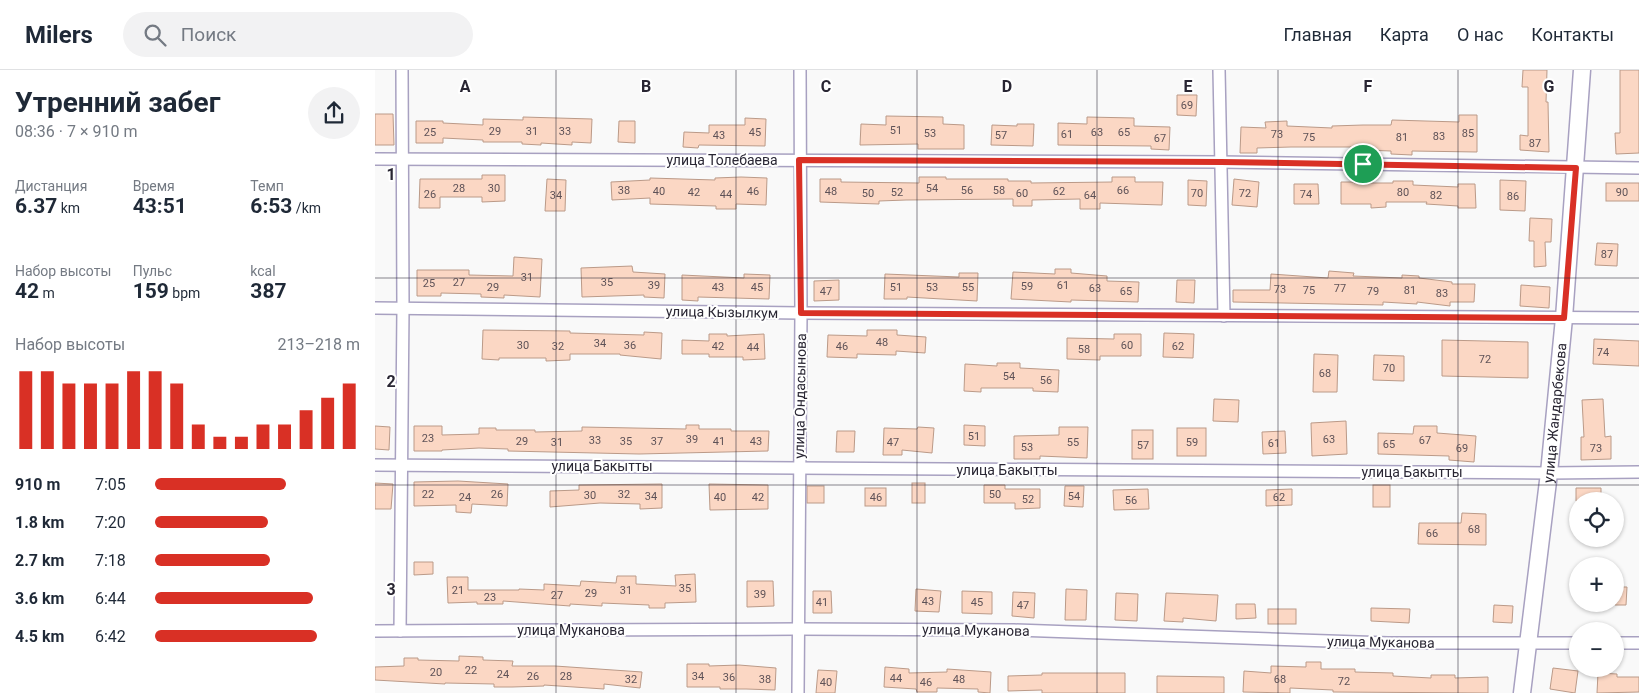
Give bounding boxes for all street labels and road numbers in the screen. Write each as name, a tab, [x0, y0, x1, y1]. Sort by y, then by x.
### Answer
street label: улица Толебаева	[666, 152, 778, 168]
street label: улица Кызылкум	[666, 303, 778, 321]
street label: улица Ондасынова	[791, 333, 809, 459]
street label: улица Жандарбекова	[1540, 342, 1570, 484]
street label: улица Бакытты	[551, 458, 653, 474]
street label: улица Бакытты	[956, 462, 1058, 478]
street label: улица Бакытты	[1361, 464, 1463, 480]
street label: улица Муканова	[922, 621, 1030, 639]
street label: улица Муканова	[517, 622, 625, 638]
street label: улица Муканова	[1327, 633, 1435, 651]

